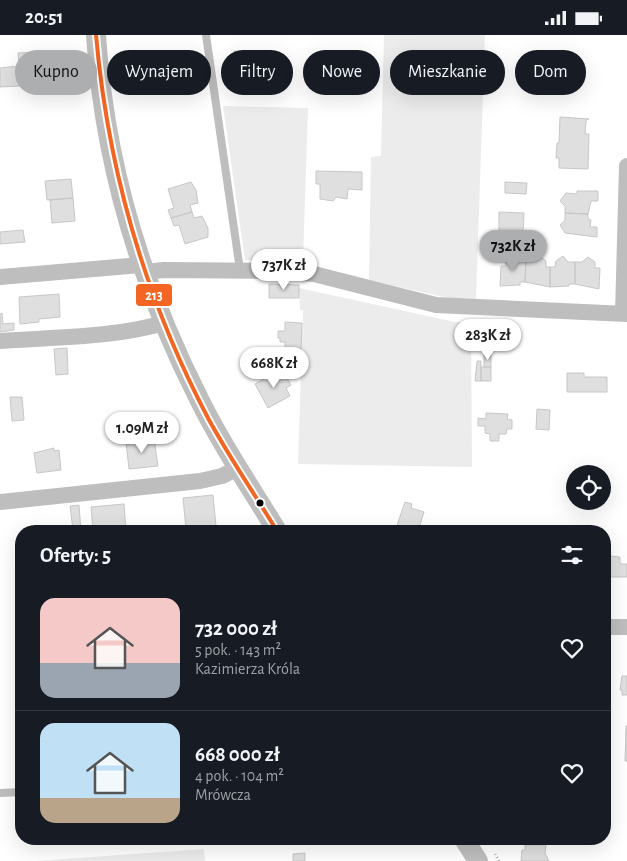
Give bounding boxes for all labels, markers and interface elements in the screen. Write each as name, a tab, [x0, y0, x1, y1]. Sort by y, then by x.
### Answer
text: 20:51	[25, 8, 63, 27]
chip: Kupno	[15, 50, 97, 95]
chip: Wynajem	[107, 50, 211, 95]
chip: Filtry	[221, 50, 293, 95]
chip: Nowe	[303, 50, 380, 95]
chip: Mieszkanie	[390, 50, 505, 95]
chip: Dom	[515, 50, 586, 95]
pin: 732K zł	[467, 229, 559, 272]
text: 732K zł	[491, 238, 535, 254]
pin: 737K zł	[238, 249, 330, 291]
text: 737K zł	[262, 257, 306, 273]
line badge: 213	[135, 283, 173, 307]
text: 213	[145, 289, 163, 303]
pin: 283K zł	[442, 319, 534, 361]
text: 283K zł	[465, 327, 511, 343]
pin: 668K zł	[228, 347, 320, 389]
text: 668K zł	[251, 355, 297, 371]
pin: 1.09M zł	[90, 411, 194, 454]
text: 1.09M zł	[116, 420, 168, 436]
map controls	[566, 465, 611, 510]
button: locate	[566, 465, 611, 510]
unlabelled marker	[255, 498, 265, 508]
icon: filters	[558, 541, 586, 569]
text: Oferty: 5	[40, 545, 111, 566]
icon: home	[80, 618, 140, 678]
text: 732 000 zł	[195, 618, 277, 639]
icon: heart	[558, 634, 586, 662]
text: 5 pok. · 143 m²	[195, 642, 281, 658]
text: Kazimierza Króla	[195, 661, 300, 677]
icon: home	[80, 743, 140, 803]
text: 668 000 zł	[195, 744, 280, 765]
icon: heart	[558, 759, 586, 787]
text: 4 pok. · 104 m²	[195, 768, 284, 784]
text: Mrówcza	[195, 787, 251, 803]

